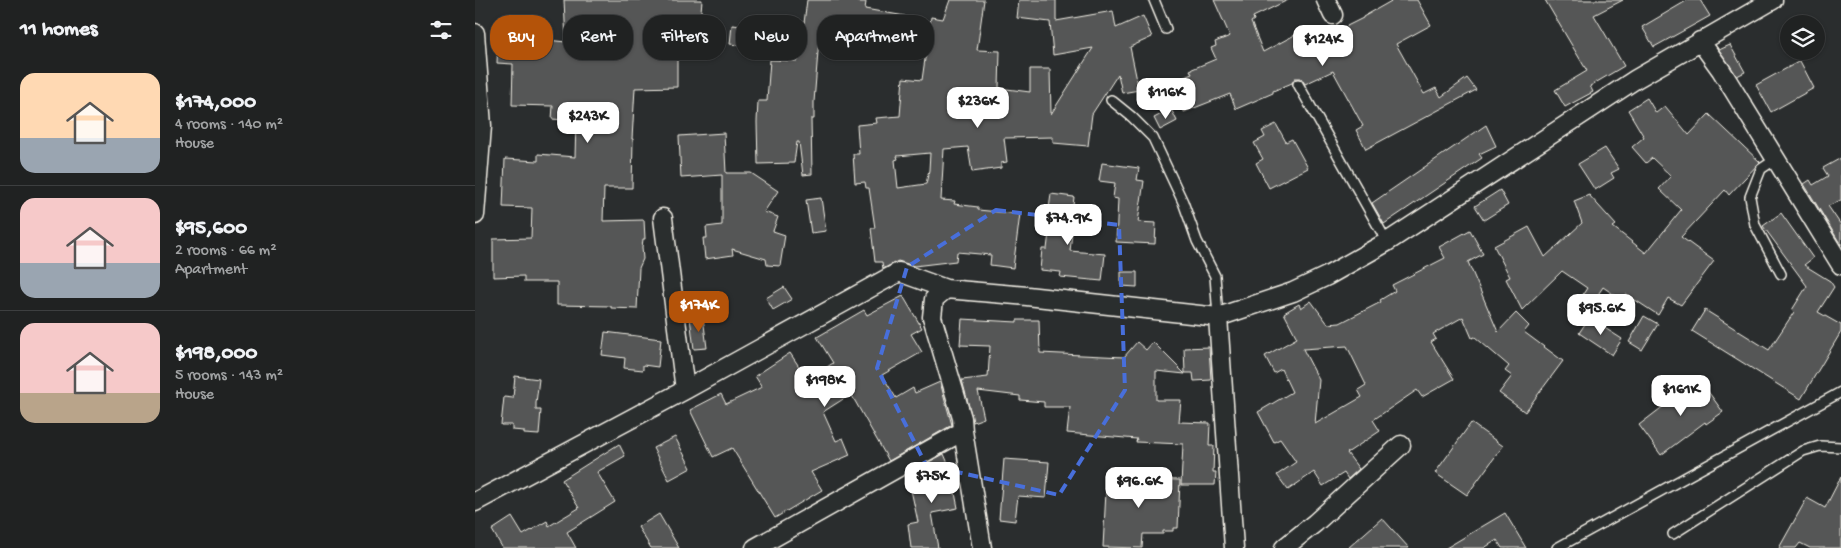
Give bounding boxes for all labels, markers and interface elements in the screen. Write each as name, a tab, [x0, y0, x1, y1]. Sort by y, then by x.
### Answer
chip: Buy	[490, 15, 553, 60]
chip: Rent	[563, 15, 633, 60]
chip: Filters	[643, 15, 726, 60]
chip: New	[736, 15, 807, 60]
chip: Apartment	[817, 15, 934, 60]
map controls	[1780, 15, 1825, 60]
button: layers	[1780, 15, 1825, 60]
icon: filters	[427, 16, 455, 44]
text: 11 homes	[20, 18, 98, 43]
pin: $124K	[1288, 24, 1358, 67]
text: $124K	[1304, 31, 1342, 50]
pin: $116K	[1131, 78, 1201, 120]
text: $116K	[1147, 84, 1185, 103]
pin: $236K	[943, 86, 1013, 129]
text: $174,000	[175, 91, 256, 116]
icon: home	[60, 93, 120, 153]
text: $236K	[958, 93, 998, 112]
pin: $243K	[553, 102, 623, 144]
text: $243K	[568, 108, 608, 127]
text: 4 rooms · 140 m²	[175, 116, 283, 135]
text: House	[175, 135, 214, 154]
pin: $74.9K	[1027, 204, 1109, 246]
text: $74.9K	[1046, 210, 1090, 229]
text: $95,600	[175, 217, 247, 242]
icon: home	[60, 218, 120, 278]
text: 2 rooms · 66 m²	[175, 242, 276, 261]
text: Apartment	[175, 261, 247, 280]
pin: $174K	[664, 290, 734, 333]
pin: $95.6K	[1560, 294, 1642, 336]
text: $174K	[680, 297, 718, 316]
text: $95.6K	[1578, 300, 1624, 319]
text: $198,000	[175, 342, 257, 367]
icon: home	[60, 343, 120, 403]
pin: $198K	[790, 366, 860, 408]
text: 5 rooms · 143 m²	[175, 367, 283, 386]
text: $198K	[805, 372, 845, 391]
pin: $161K	[1646, 374, 1716, 417]
text: $161K	[1662, 381, 1700, 400]
text: House	[175, 386, 214, 405]
pin: $75K	[902, 462, 962, 504]
pin: $96.6K	[1098, 466, 1180, 509]
text: $75K	[916, 468, 948, 487]
text: $96.6K	[1116, 473, 1162, 492]

